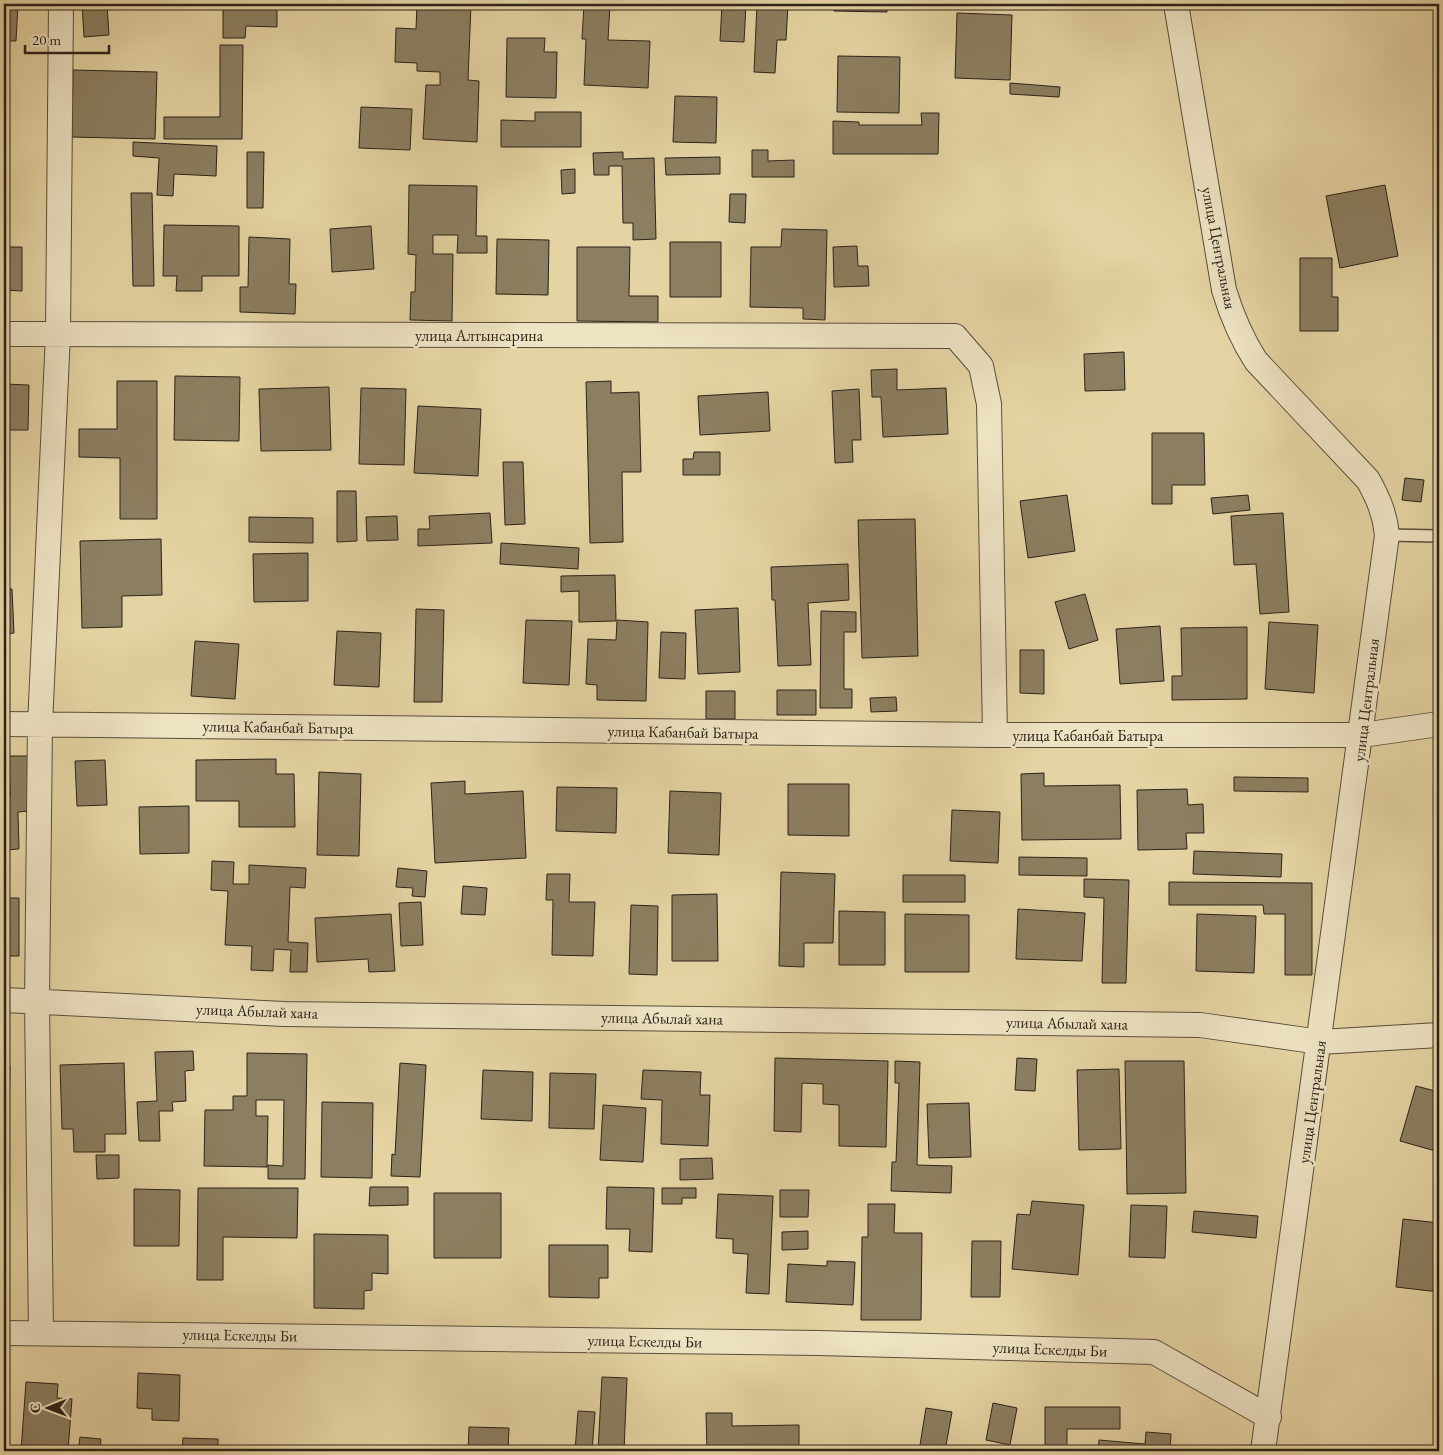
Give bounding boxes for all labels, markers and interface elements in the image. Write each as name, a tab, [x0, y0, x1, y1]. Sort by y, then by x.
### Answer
scale bar	[25, 22, 109, 54]
text: 20 m	[32, 30, 61, 49]
street label: улица Центральная	[1197, 185, 1241, 311]
street label: улица Алтынсарина	[415, 325, 544, 346]
street label: улица Центральная	[1348, 637, 1384, 763]
street label: улица Кабанбай Батыра	[202, 715, 354, 739]
street label: улица Кабанбай Батыра	[607, 720, 759, 744]
street label: улица Кабанбай Батыра	[1012, 725, 1164, 746]
street label: улица Абылай хана	[196, 998, 319, 1024]
street label: улица Абылай хана	[601, 1006, 724, 1030]
street label: улица Абылай хана	[1006, 1011, 1129, 1035]
street label: улица Центральная	[1293, 1039, 1331, 1165]
street label: улица Ескелды Би	[182, 1323, 298, 1347]
street label: улица Ескелды Би	[587, 1329, 703, 1353]
street label: улица Ескелды Би	[992, 1337, 1108, 1362]
north arrow	[22, 1382, 72, 1432]
text: С	[26, 1403, 44, 1413]

